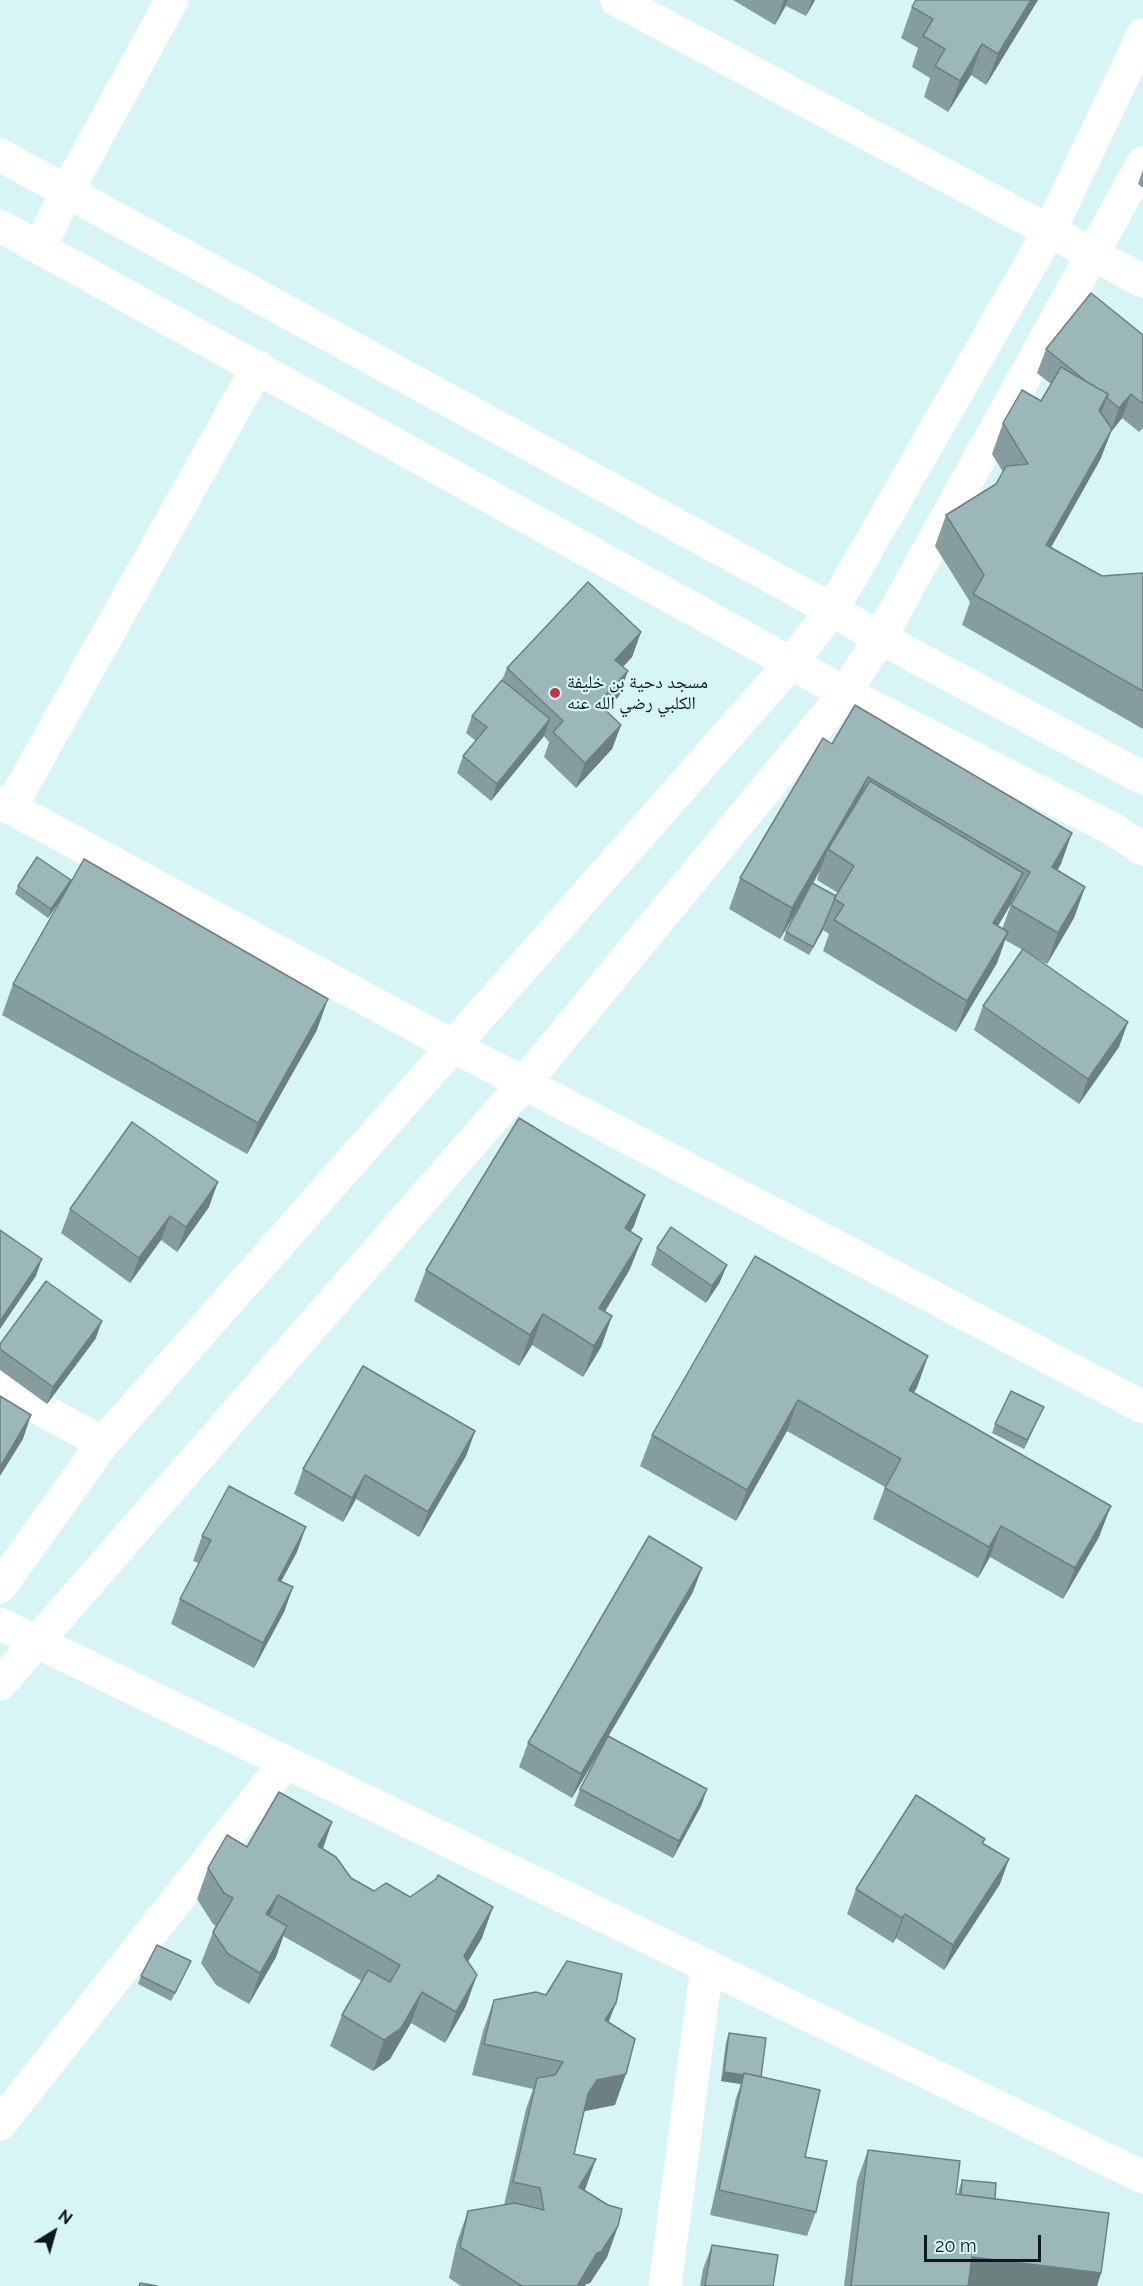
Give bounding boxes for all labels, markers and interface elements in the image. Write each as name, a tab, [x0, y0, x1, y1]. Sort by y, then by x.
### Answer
place label: مسجد دحية بن خليفة الكلبي رضي الله عنه	[567, 672, 708, 714]
marker: مسجد دحية بن خليفة الكلبي رضي الله عنه	[548, 686, 562, 700]
north arrow	[24, 2202, 84, 2262]
text: N	[55, 2206, 76, 2228]
scale bar	[927, 2223, 1044, 2261]
text: 20 m	[935, 2235, 977, 2256]

